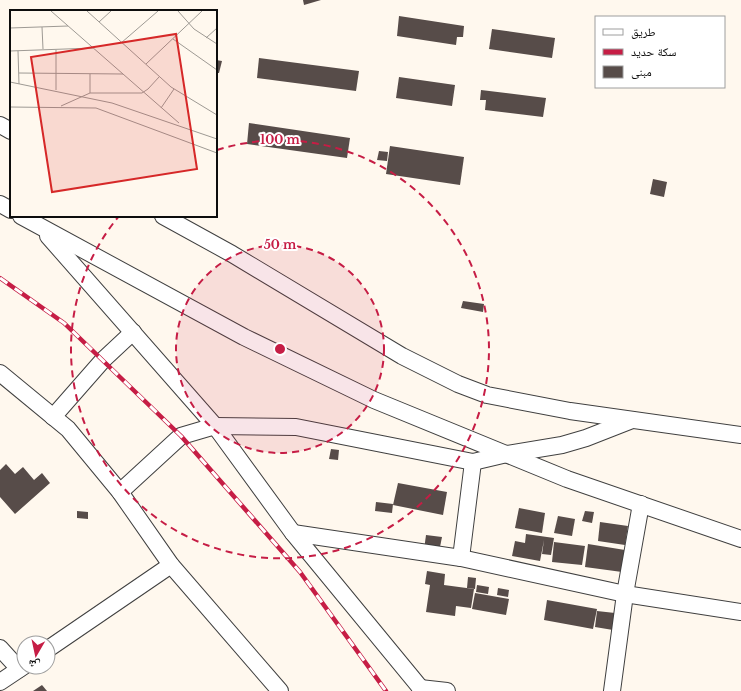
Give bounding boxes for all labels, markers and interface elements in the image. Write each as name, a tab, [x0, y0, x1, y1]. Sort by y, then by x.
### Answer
inset map	[10, 10, 217, 217]
legend	[595, 16, 725, 88]
text: طريق	[631, 24, 656, 39]
text: سكة حديد	[631, 44, 677, 59]
text: مبنى	[631, 64, 652, 79]
text: 100 m	[260, 132, 301, 147]
text: 50 m	[264, 237, 297, 252]
centre of rings	[273, 342, 287, 356]
north arrow	[16, 635, 56, 675]
text: ش	[27, 656, 41, 673]

